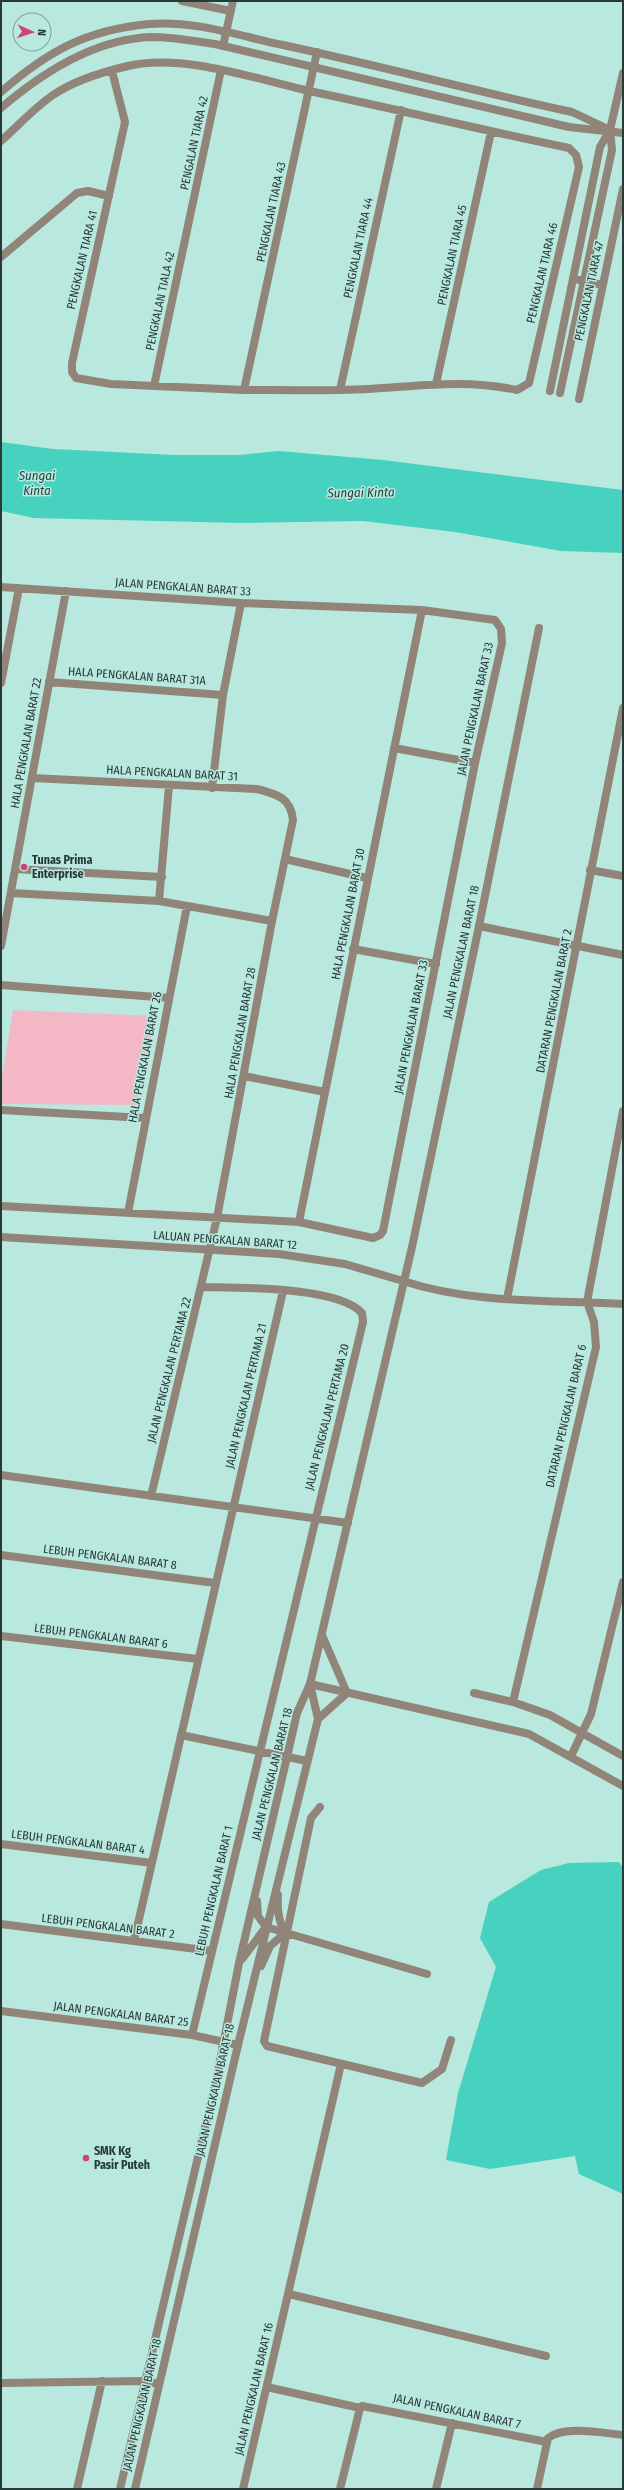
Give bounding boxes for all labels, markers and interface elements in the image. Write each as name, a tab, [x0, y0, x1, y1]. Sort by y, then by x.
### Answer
north arrow	[12, 12, 52, 52]
text: N	[35, 29, 48, 36]
street label: PENGALAN TIARA 42	[177, 95, 211, 191]
street label: PENGKALAN TIARA 43	[254, 161, 288, 263]
street label: PENGKALAN TIARA 44	[340, 196, 376, 300]
street label: PENGKALAN TIARA 45	[435, 203, 470, 307]
street label: PENGKALAN TIARA 41	[64, 209, 100, 311]
street label: PENGKALAN TIARA 46	[524, 221, 560, 325]
street label: PENGKALAN TIARA 47	[572, 240, 606, 342]
street label: PENGKALAN TIALA 42	[143, 250, 177, 352]
water label: Sungai Kinta	[18, 468, 56, 498]
water label: Sungai Kinta	[326, 484, 395, 501]
street label: JALAN PENGKALAN BARAT 33	[115, 575, 251, 599]
street label: JALAN PENGKALAN BARAT 33	[454, 641, 496, 777]
street label: HALA PENGKALAN BARAT 31A	[68, 664, 207, 688]
street label: HALA PENGKALAN BARAT 22	[8, 677, 44, 809]
street label: HALA PENGKALAN BARAT 31	[106, 763, 238, 783]
street label: HALA PENGKALAN BARAT 30	[328, 847, 368, 981]
place label: Tunas Prima Enterprise	[32, 853, 93, 881]
marker: Tunas Prima Enterprise	[19, 862, 29, 872]
street label: JALAN PENGKALAN BARAT 18	[440, 884, 482, 1020]
street label: DATARAN PENGKALAN BARAT 2	[533, 928, 575, 1074]
street label: JALAN PENGKALAN BARAT 33	[391, 959, 431, 1095]
street label: HALA PENGKALAN BARAT 28	[222, 966, 258, 1100]
street label: HALA PENGKALAN BARAT 26	[125, 990, 165, 1124]
street label: LALUAN PENGKALAN BARAT 12	[153, 1228, 297, 1252]
street label: JALAN PENGKALAN PERTAMA 22	[144, 1296, 194, 1444]
street label: JALAN PENGKALAN PERTAMA 21	[222, 1322, 270, 1470]
street label: JALAN PENGKALAN PERTAMA 20	[302, 1342, 352, 1492]
street label: DATARAN PENGKALAN BARAT 6	[543, 1343, 589, 1489]
street label: LEBUH PENGKALAN BARAT 8	[42, 1542, 178, 1572]
street label: LEBUH PENGKALAN BARAT 6	[33, 1621, 169, 1651]
street label: JALAN PENGKALAN BARAT 18	[249, 1706, 295, 1842]
street label: LEBUH PENGKALAN BARAT 1	[192, 1825, 236, 1957]
street label: LEBUH PENGKALAN BARAT 4	[10, 1827, 146, 1857]
street label: LEBUH PENGKALAN BARAT 2	[41, 1911, 175, 1941]
street label: JALAN PENGKALAN BARAT 25	[53, 1999, 190, 2029]
street label: JALAN PENGKALAN BARAT 18	[193, 2022, 237, 2158]
place label: SMK Kg Pasir Puteh	[94, 2144, 150, 2172]
marker: SMK Kg Pasir Puteh	[81, 2153, 91, 2163]
street label: JALAN PENGKALAN BARAT 16	[232, 2321, 276, 2457]
street label: JALAN PENGKALAN BARAT 18	[120, 2337, 164, 2473]
street label: JALAN PENGKALAN BARAT 7	[392, 2391, 522, 2431]

